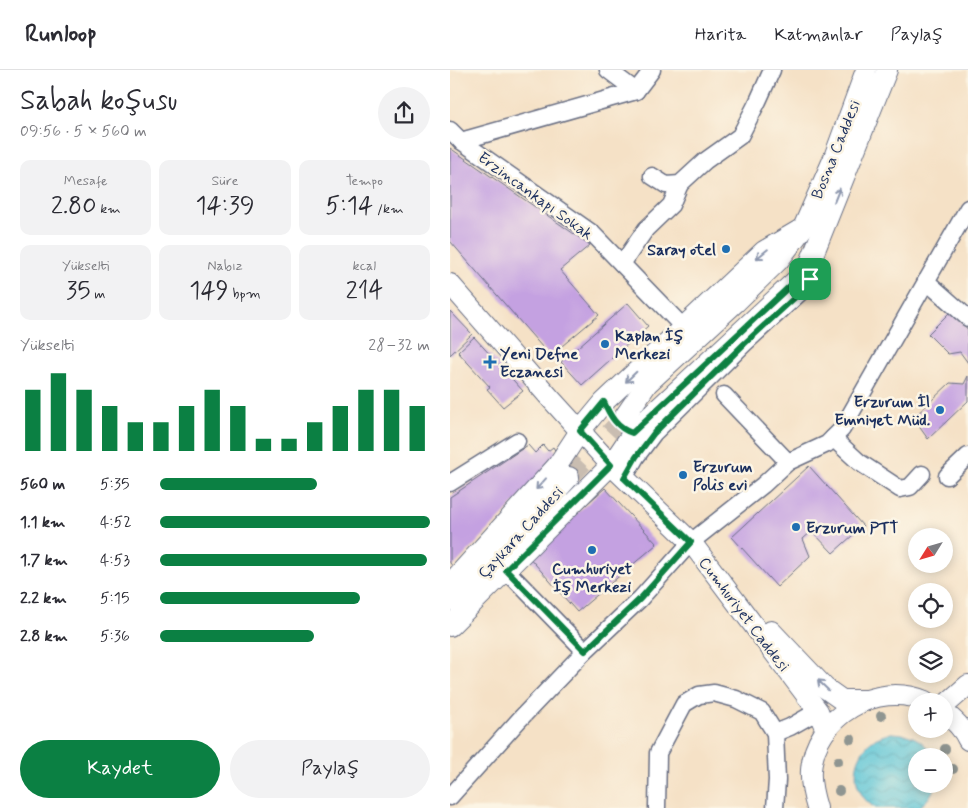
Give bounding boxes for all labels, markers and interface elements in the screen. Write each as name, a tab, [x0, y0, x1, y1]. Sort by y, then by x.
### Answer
text: Runloop	[25, 19, 97, 50]
text: Harita	[695, 23, 746, 47]
text: Katmanlar	[774, 23, 863, 47]
text: Paylaş	[891, 23, 943, 47]
text: Sabah koşusu	[20, 83, 178, 120]
button: share	[378, 87, 430, 139]
street label: Bosna Caddesi	[807, 97, 866, 202]
text: 09:56 · 5 × 560 m	[20, 121, 147, 142]
street label: Erzincankapı Sokak	[473, 147, 597, 245]
text: Mesafe	[64, 172, 108, 190]
text: Süre	[212, 172, 238, 190]
text: Tempo	[346, 172, 383, 190]
one-way arrow	[834, 188, 843, 203]
text: 2.80	[51, 190, 96, 223]
text: 14:39	[195, 190, 255, 223]
text: 5:14	[325, 190, 373, 223]
text: km	[96, 200, 121, 218]
text: /km	[373, 200, 403, 218]
place label: Saray otel	[647, 240, 716, 261]
marker: Saray otel	[720, 243, 732, 255]
one-way arrow	[756, 248, 769, 259]
text: Yükselti	[62, 257, 109, 275]
text: Nabız	[207, 257, 243, 275]
text: kcal	[353, 257, 376, 275]
pin	[789, 258, 831, 300]
icon: arrive	[796, 265, 824, 293]
text: 35	[66, 275, 91, 308]
text: 149	[189, 275, 229, 308]
text: 214	[345, 275, 383, 308]
text: m	[91, 285, 105, 303]
text: bpm	[229, 285, 261, 303]
place label: Kaplan İş Merkezi	[615, 326, 683, 365]
text: Yükselti	[20, 335, 74, 356]
text: 28–32 m	[368, 335, 430, 356]
marker: Kaplan İş Merkezi	[599, 338, 611, 350]
place label: Yeni Defne Eczanesi	[500, 344, 578, 383]
marker: Yeni Defne Eczanesi	[484, 356, 496, 368]
one-way arrow	[624, 371, 637, 383]
place label: Erzurum İl Emniyet Müd.	[834, 392, 930, 431]
marker: Erzurum İl Emniyet Müd.	[934, 404, 946, 416]
place label: Erzurum Polis evi	[693, 457, 753, 496]
marker: Erzurum Polis evi	[677, 469, 689, 481]
text: 560 m	[20, 474, 65, 495]
text: 5:35	[100, 474, 130, 495]
one-way arrow	[535, 478, 547, 491]
street label: Çaykara Caddesi	[474, 482, 569, 584]
text: 1.1 km	[20, 512, 65, 533]
text: 4:52	[100, 512, 132, 533]
place label: Erzurum PTT	[806, 518, 898, 539]
marker: Erzurum PTT	[790, 521, 802, 533]
north arrow	[908, 528, 952, 572]
map controls	[908, 528, 953, 793]
marker: Cumhuriyet İş Merkezi	[586, 544, 598, 556]
text: 1.7 km	[20, 550, 68, 571]
text: 4:53	[100, 550, 130, 571]
street label: Cumhuriyet Caddesi	[694, 553, 794, 677]
place label: Cumhuriyet İş Merkezi	[552, 559, 633, 598]
button: locate	[908, 583, 953, 628]
text: 2.2 km	[20, 588, 67, 609]
text: 5:15	[100, 588, 130, 609]
text: 2.8 km	[20, 626, 68, 647]
text: 5:36	[100, 626, 130, 647]
button: layers	[908, 638, 953, 683]
one-way arrow	[816, 679, 829, 691]
button: +	[908, 693, 953, 738]
button: Kaydet	[20, 740, 220, 798]
button: Paylaş	[230, 740, 430, 798]
button: −	[908, 748, 953, 793]

